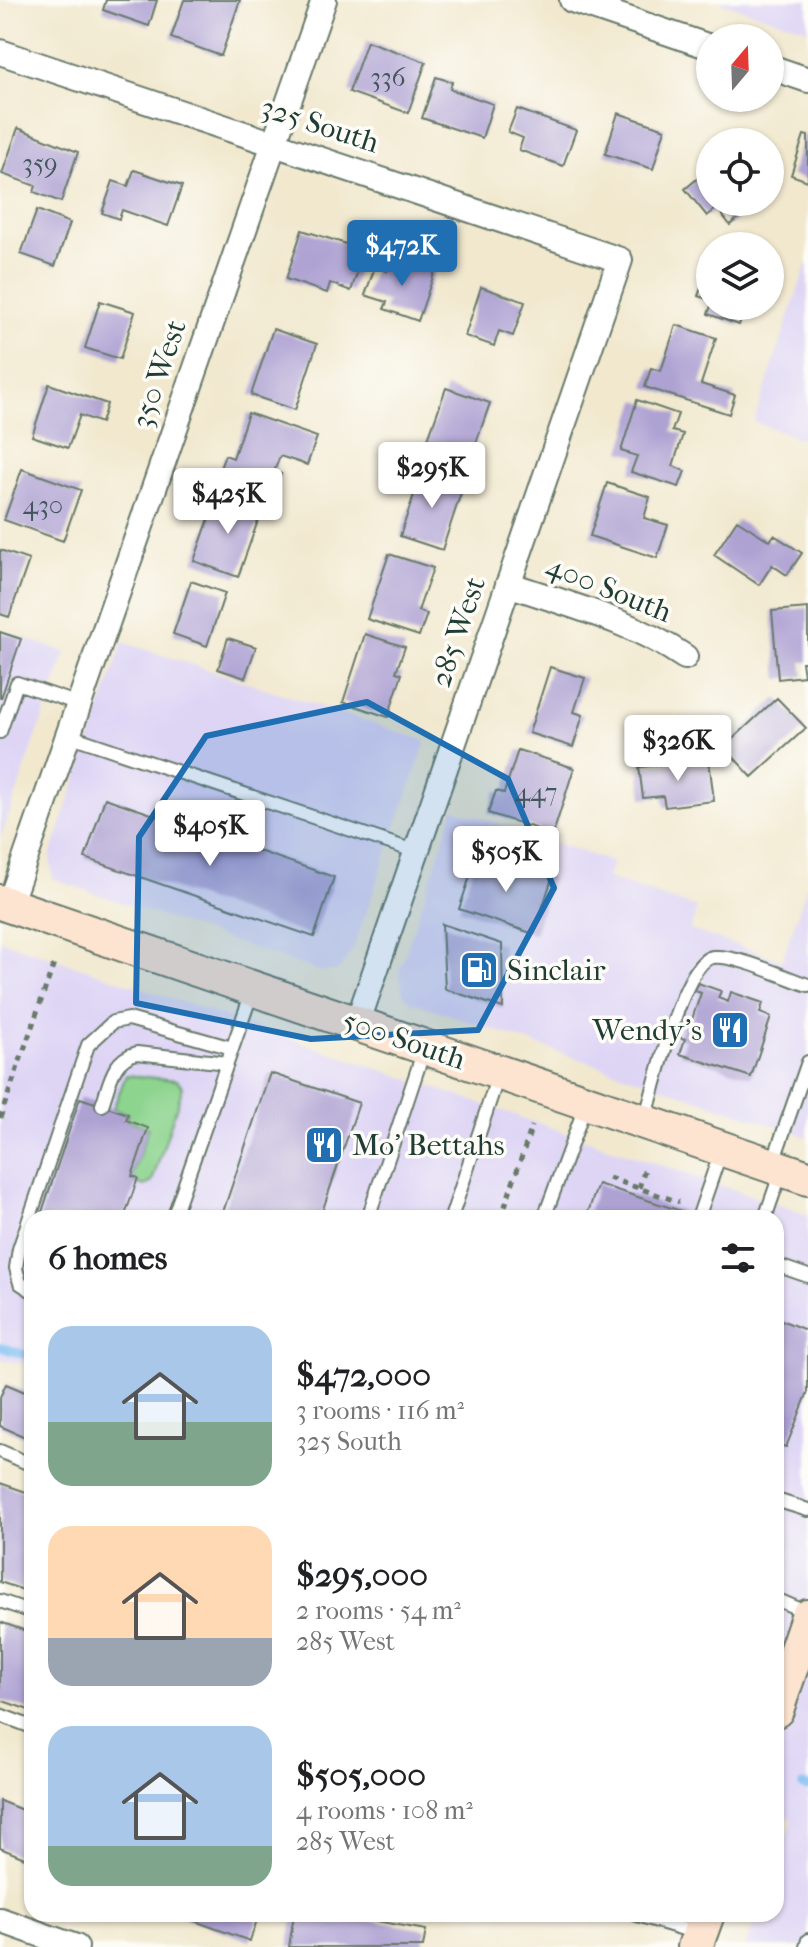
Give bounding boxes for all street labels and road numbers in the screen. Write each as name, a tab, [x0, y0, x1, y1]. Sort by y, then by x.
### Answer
street label: 325 South	[257, 90, 384, 161]
street label: 350 West	[124, 315, 194, 433]
street label: 400 South	[541, 548, 677, 630]
street label: 285 West	[423, 572, 493, 692]
street label: 500 South	[338, 1003, 470, 1077]

